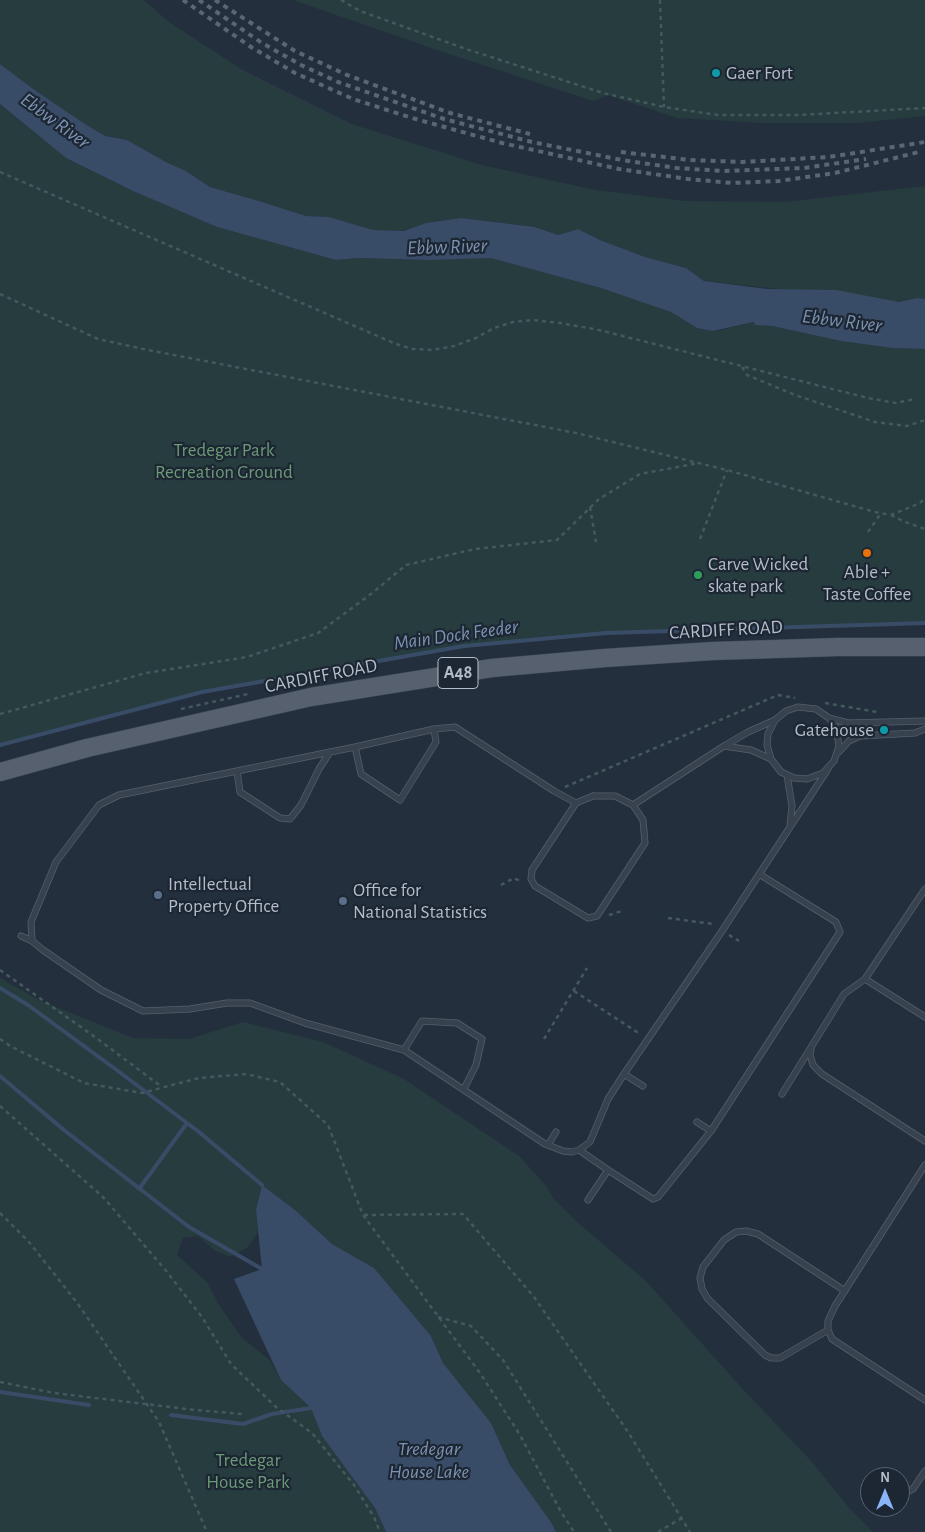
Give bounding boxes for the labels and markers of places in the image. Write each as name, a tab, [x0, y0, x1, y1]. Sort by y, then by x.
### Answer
place label: Gaer Fort	[726, 62, 793, 84]
marker: Gaer Fort	[710, 67, 722, 79]
marker: Able + Taste Coffee	[861, 547, 873, 559]
place label: Carve Wicked skate park	[708, 553, 808, 597]
place label: Able + Taste Coffee	[823, 561, 911, 605]
marker: Carve Wicked skate park	[692, 569, 704, 581]
place label: Gatehouse	[795, 719, 874, 741]
marker: Gatehouse	[878, 724, 890, 736]
place label: Intellectual Property Office	[168, 873, 279, 917]
place label: Office for National Statistics	[353, 879, 487, 923]
marker: Intellectual Property Office	[152, 889, 164, 901]
marker: Office for National Statistics	[337, 895, 349, 907]

